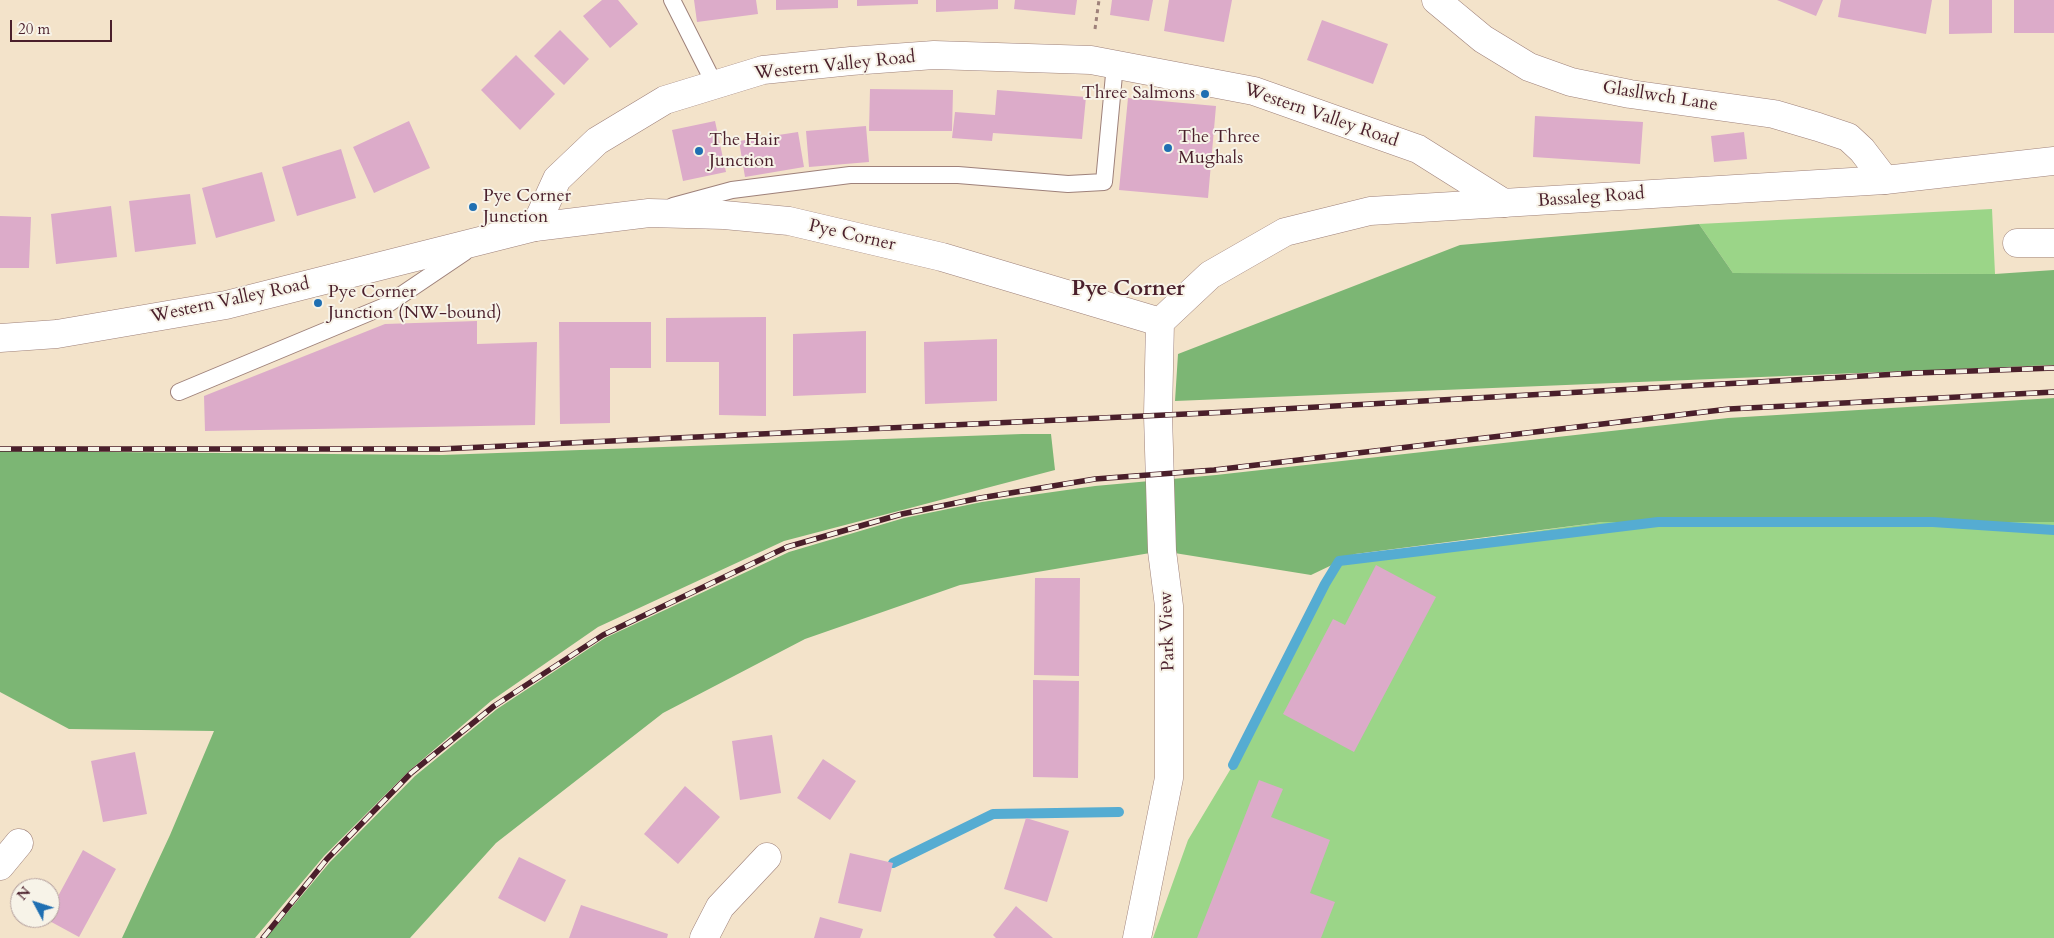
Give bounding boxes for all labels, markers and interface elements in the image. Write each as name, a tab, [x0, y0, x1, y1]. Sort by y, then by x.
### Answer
scale bar	[12, 10, 115, 42]
text: 20 m	[18, 19, 50, 39]
street label: Western Valley Road	[753, 47, 917, 85]
street label: Glasllwch Lane	[1601, 77, 1719, 117]
street label: Western Valley Road	[1241, 79, 1401, 153]
place label: Three Salmons	[1082, 83, 1195, 105]
marker: Three Salmons	[1199, 88, 1211, 100]
place label: The Three Mughals	[1178, 127, 1260, 170]
place label: The Hair Junction	[709, 130, 780, 172]
marker: The Three Mughals	[1162, 142, 1174, 154]
marker: The Hair Junction	[693, 145, 705, 157]
street label: Bassaleg Road	[1537, 183, 1645, 213]
place label: Pye Corner Junction	[483, 186, 571, 228]
marker: Pye Corner Junction	[467, 201, 479, 213]
street label: Pye Corner	[807, 216, 897, 256]
street label: Western Valley Road	[149, 274, 311, 328]
district label: Pye Corner	[1071, 277, 1185, 303]
place label: Pye Corner Junction (NW-bound)	[328, 282, 502, 324]
marker: Pye Corner Junction (NW-bound)	[312, 297, 324, 309]
street label: Park View	[1156, 590, 1180, 672]
north arrow	[10, 878, 60, 928]
text: N	[13, 883, 35, 904]

